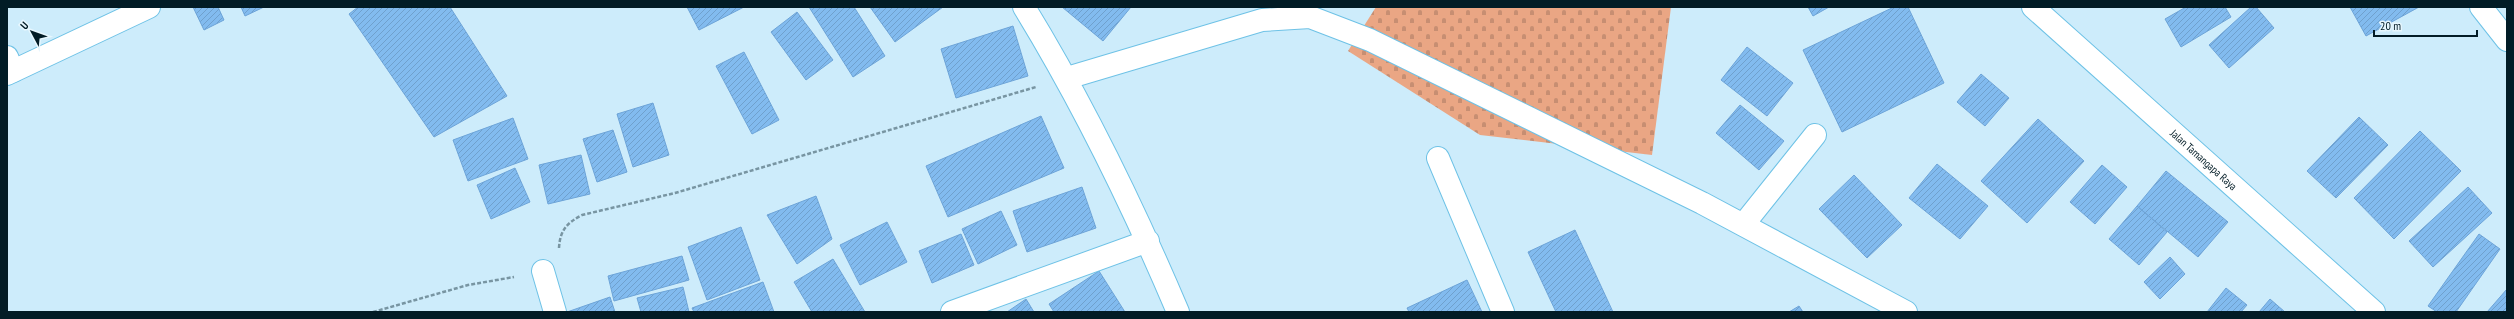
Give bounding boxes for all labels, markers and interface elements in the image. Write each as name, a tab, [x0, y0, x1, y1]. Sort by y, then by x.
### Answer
north arrow	[12, 12, 52, 52]
scale bar	[2374, 12, 2477, 38]
text: U	[17, 18, 32, 32]
text: 20 m	[2380, 18, 2401, 33]
street label: Jalan Tamangapa Raya	[2167, 126, 2240, 193]

